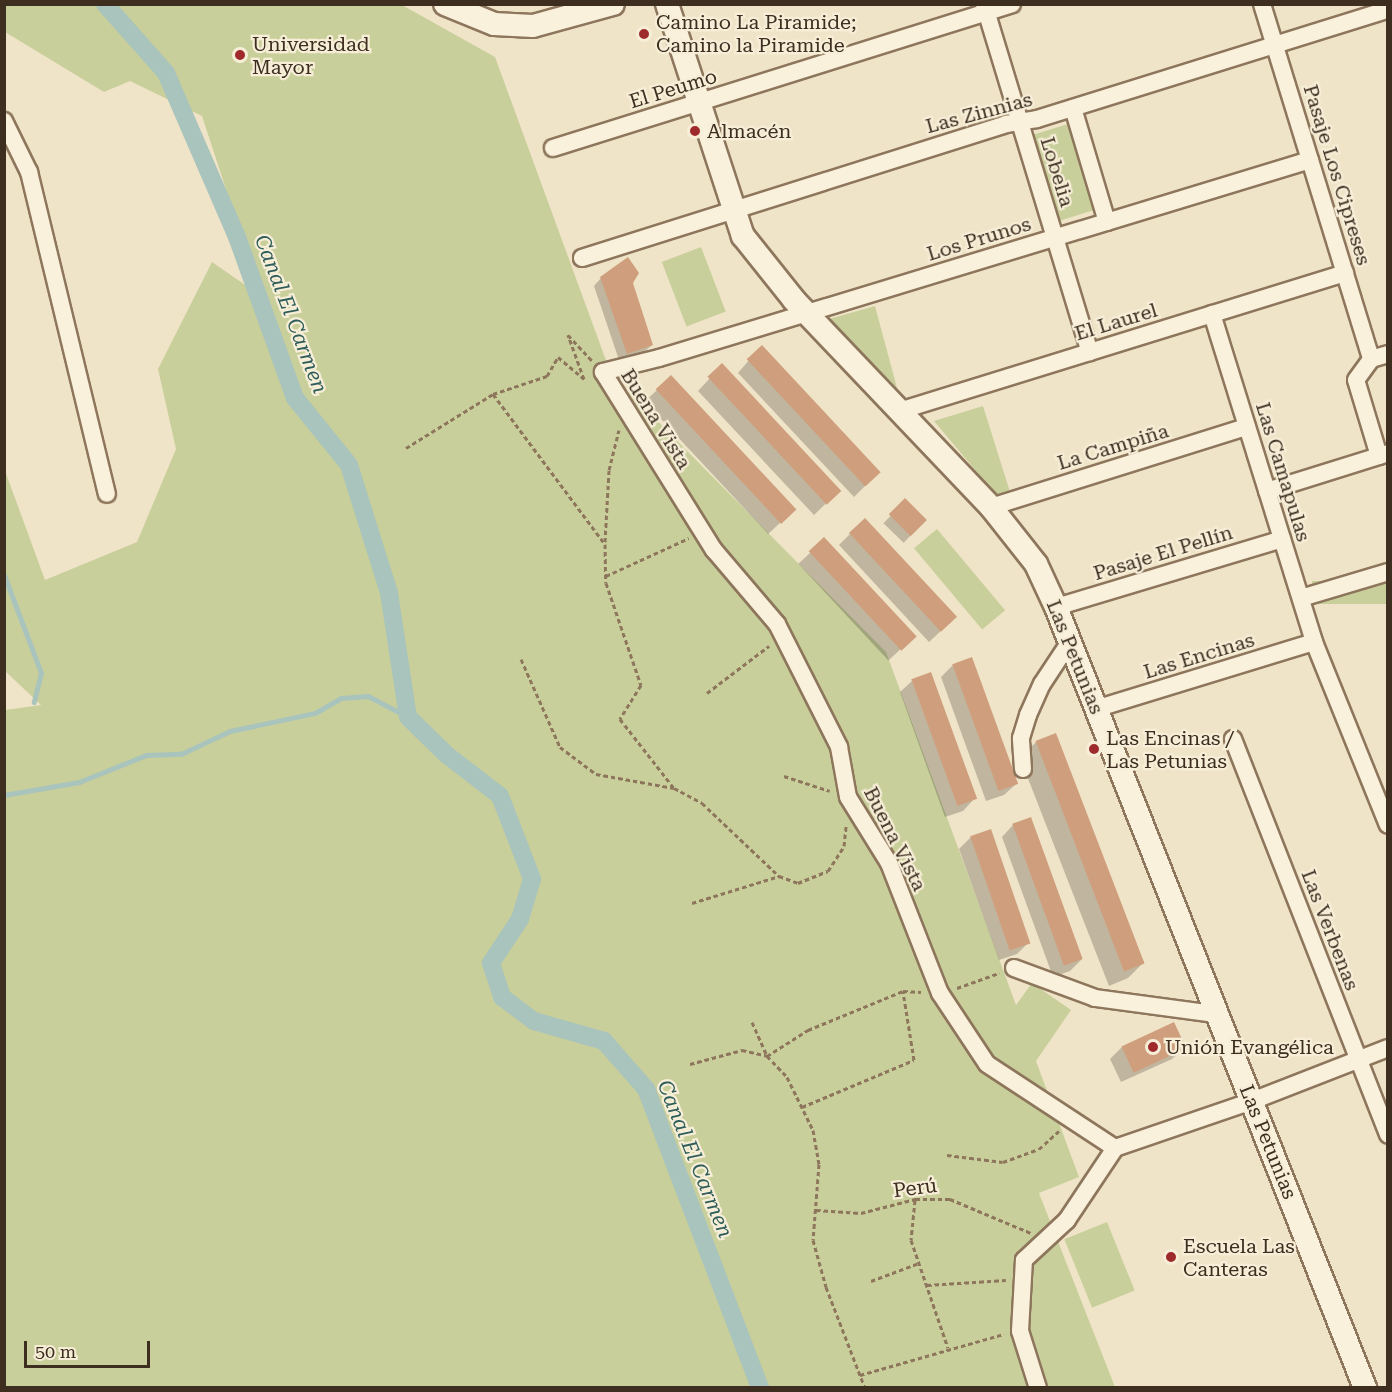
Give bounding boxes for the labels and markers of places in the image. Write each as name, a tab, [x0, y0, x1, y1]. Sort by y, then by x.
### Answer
place label: Camino La Piramide; Camino la Piramide	[656, 11, 857, 58]
marker: Camino La Piramide; Camino la Piramide	[637, 27, 651, 41]
place label: Universidad Mayor	[252, 32, 369, 79]
marker: Universidad Mayor	[233, 48, 247, 62]
place label: Almacén	[707, 119, 791, 143]
marker: Almacén	[688, 124, 702, 138]
place label: Las Encinas / Las Petunias	[1106, 726, 1234, 773]
marker: Las Encinas / Las Petunias	[1087, 742, 1101, 756]
place label: Unión Evangélica	[1165, 1035, 1334, 1059]
marker: Unión Evangélica	[1146, 1040, 1160, 1054]
place label: Escuela Las Canteras	[1183, 1234, 1295, 1281]
marker: Escuela Las Canteras	[1164, 1250, 1178, 1264]

